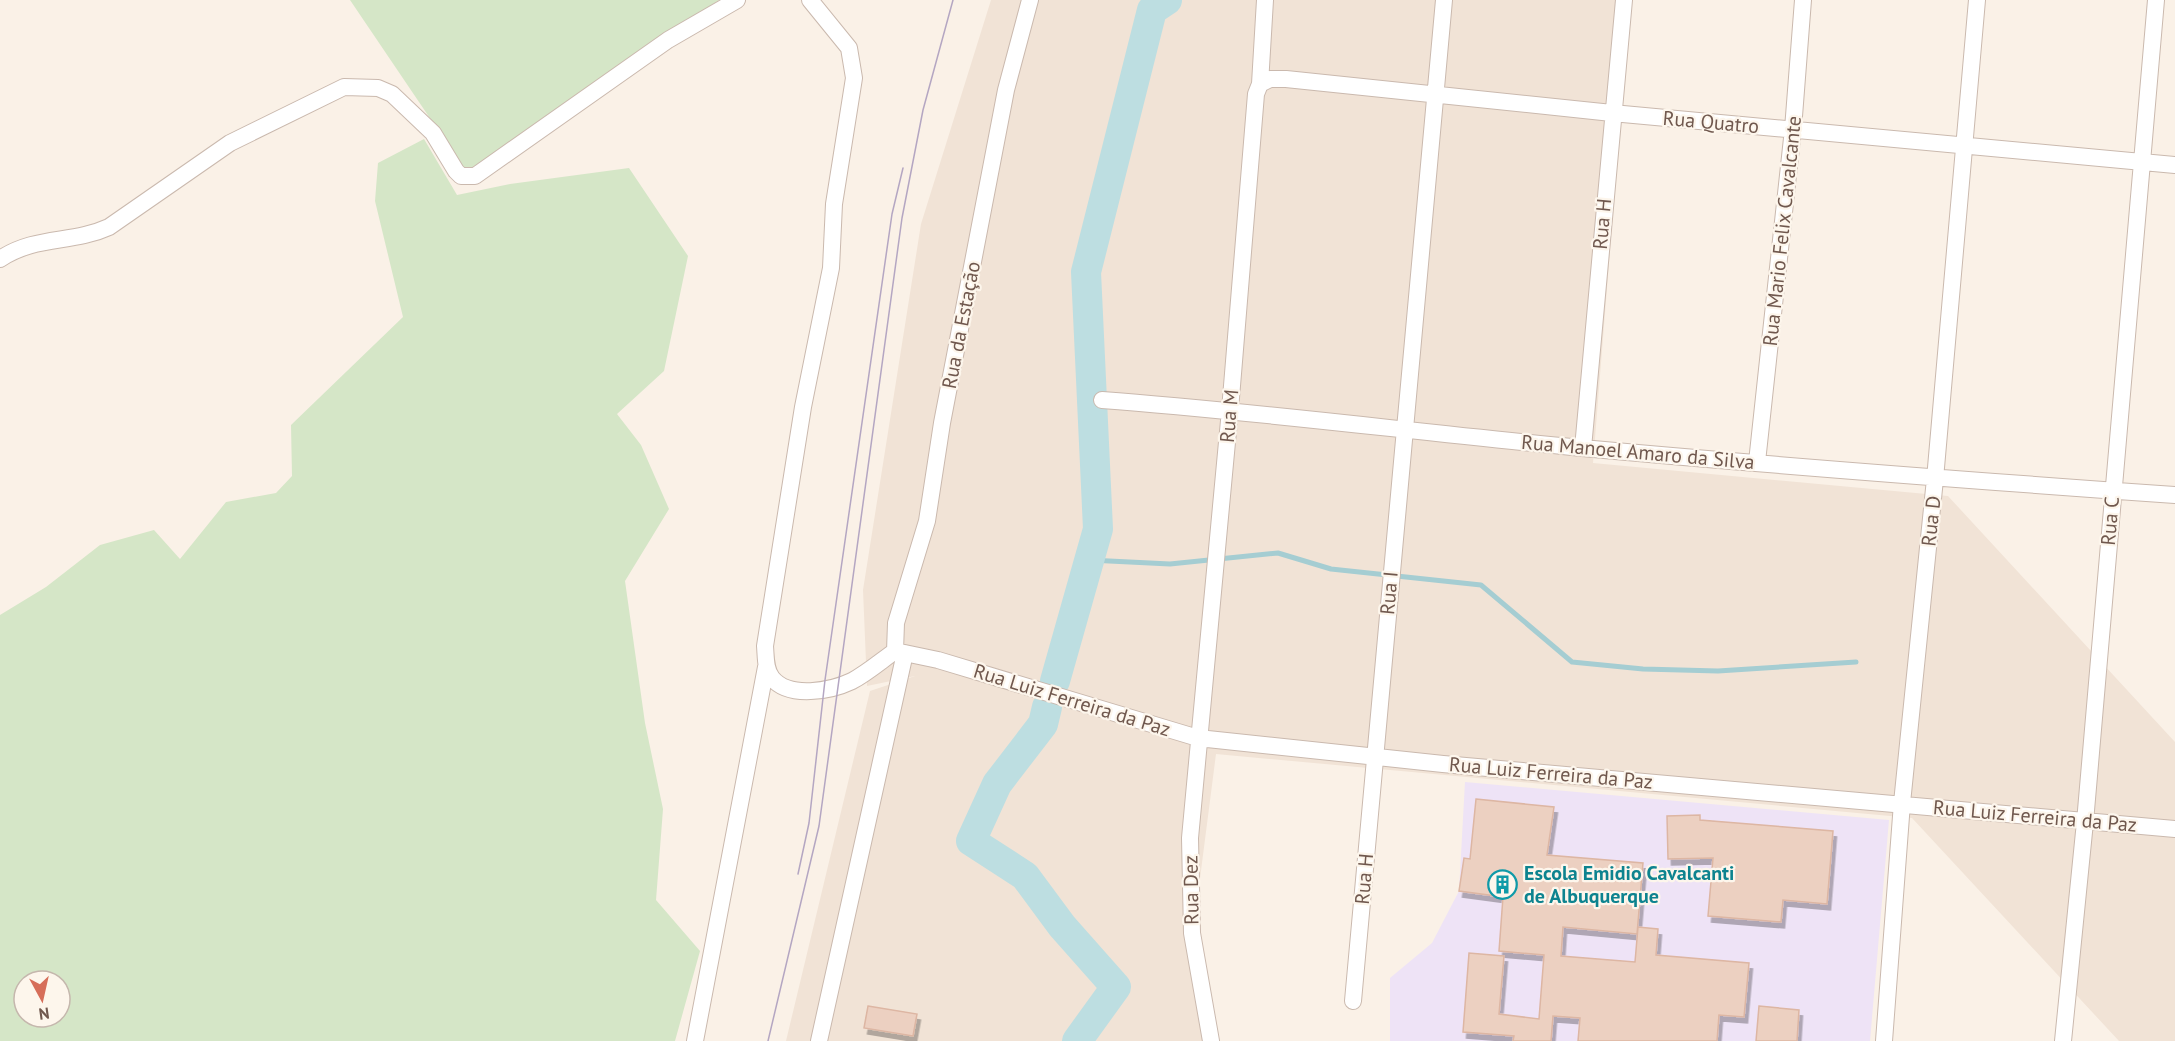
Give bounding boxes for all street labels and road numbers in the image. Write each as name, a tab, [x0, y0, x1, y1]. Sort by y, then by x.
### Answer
street label: Rua Quatro	[1662, 105, 1760, 139]
street label: Rua Mario Felix Cavalcante	[1757, 115, 1807, 347]
street label: Rua H	[1587, 197, 1617, 251]
street label: Rua da Estação	[936, 259, 986, 391]
street label: Rua M	[1214, 388, 1244, 444]
street label: Rua Manoel Amaro da Silva	[1520, 429, 1756, 475]
street label: Rua D	[1915, 494, 1947, 548]
street label: Rua C	[2095, 495, 2125, 547]
street label: Rua I	[1374, 570, 1404, 616]
street label: Rua Luiz Ferreira da Paz	[970, 658, 1174, 742]
street label: Rua Luiz Ferreira da Paz	[1448, 751, 1654, 795]
street label: Rua Luiz Ferreira da Paz	[1932, 794, 2138, 838]
street label: Rua H	[1349, 852, 1379, 906]
street label: Rua Dez	[1177, 855, 1205, 925]

